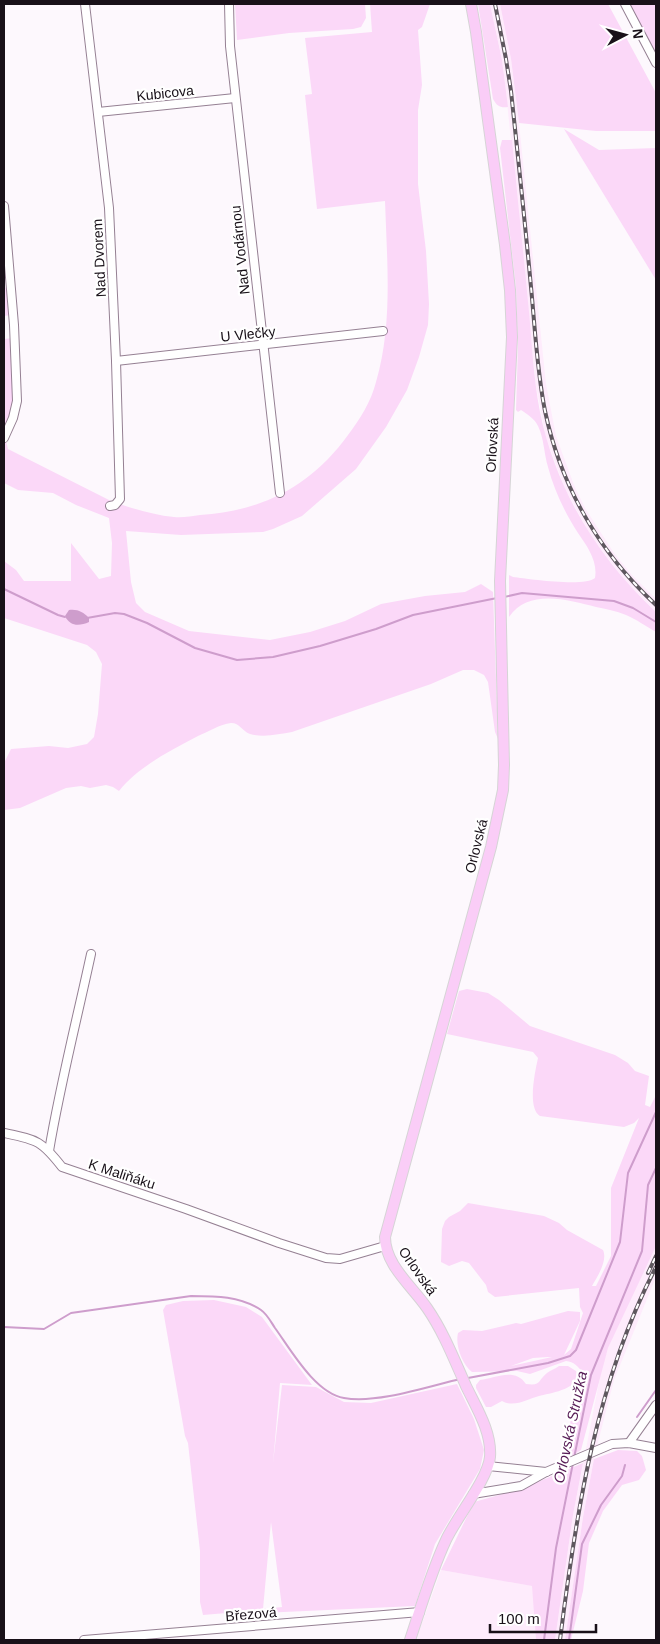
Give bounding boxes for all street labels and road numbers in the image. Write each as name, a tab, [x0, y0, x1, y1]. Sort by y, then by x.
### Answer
street label: Kubicova	[136, 82, 195, 104]
street label: Nad Vodárnou	[227, 205, 253, 295]
street label: Nad Dvorem	[89, 218, 109, 298]
street label: U Vlečky	[220, 323, 276, 345]
street label: Orlovská	[483, 417, 501, 473]
street label: Orlovská	[462, 817, 490, 875]
street label: K Maliňáku	[87, 1156, 157, 1192]
street label: Orlovská	[396, 1244, 441, 1298]
street label: Březová	[225, 1604, 277, 1624]

